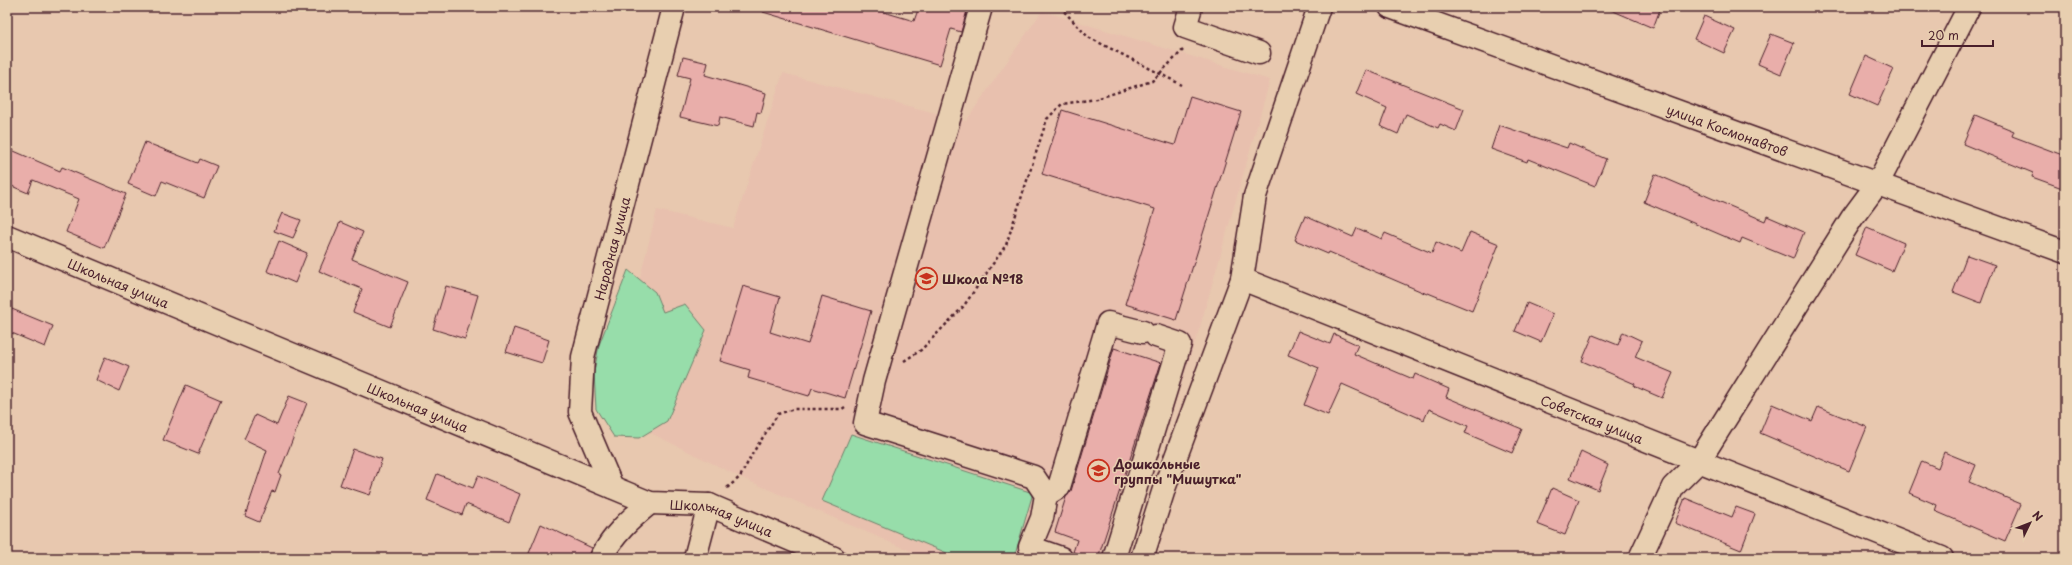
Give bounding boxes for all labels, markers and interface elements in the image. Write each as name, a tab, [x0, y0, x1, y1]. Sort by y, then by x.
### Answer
scale bar	[1922, 22, 1993, 48]
text: 20 m	[1928, 26, 1959, 44]
street label: улица Космонавтов	[1664, 99, 1791, 160]
street label: Народная улица	[589, 194, 634, 302]
street label: Школьная улица	[65, 253, 173, 312]
school or university icon: Школа №18	[914, 265, 940, 291]
place label: Школа №18	[942, 269, 1023, 288]
street label: Школьная улица	[364, 377, 472, 436]
street label: Советская улица	[1538, 390, 1647, 448]
place label: Дошкольные группы "Мишутка"	[1113, 454, 1242, 488]
school or university icon: Дошкольные группы "Мишутка"	[1086, 457, 1112, 483]
street label: Школьная улица	[669, 494, 777, 541]
north arrow	[2010, 503, 2050, 543]
text: N	[2028, 507, 2047, 525]

